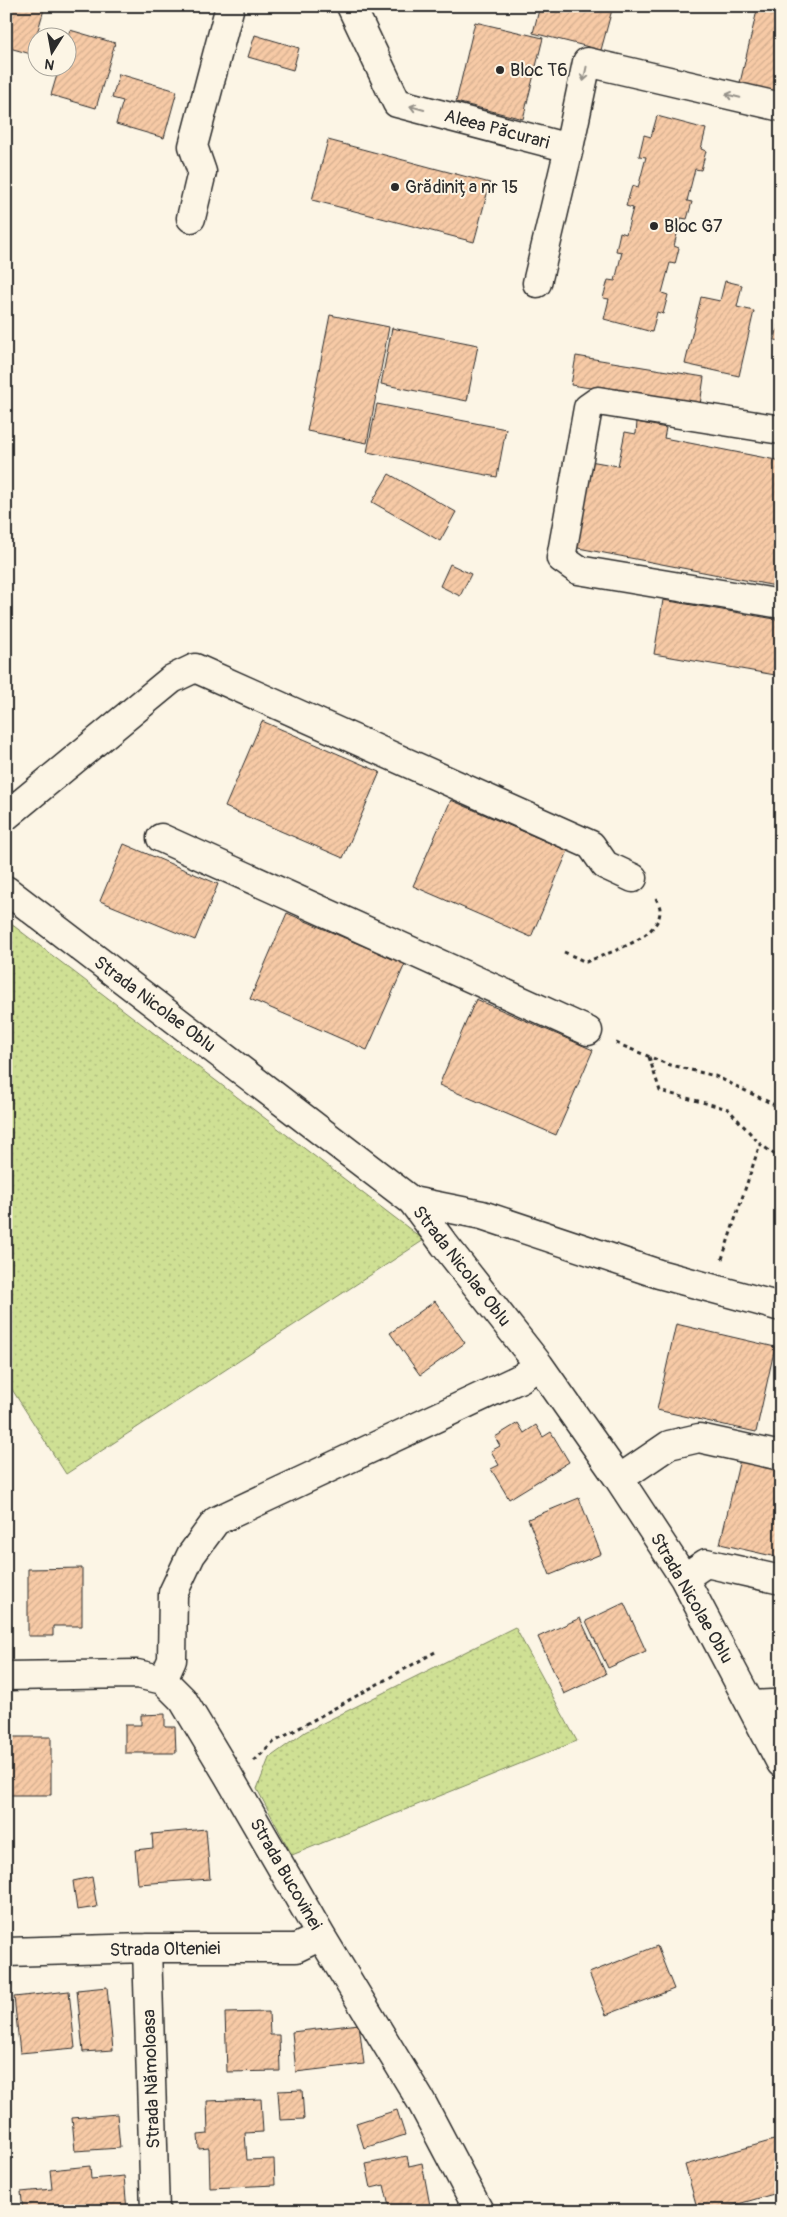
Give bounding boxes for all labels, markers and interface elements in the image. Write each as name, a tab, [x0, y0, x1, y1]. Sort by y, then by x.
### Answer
north arrow	[28, 28, 78, 78]
text: N	[43, 55, 56, 74]
place label: Bloc T6	[510, 59, 568, 82]
marker: Bloc T6	[494, 64, 506, 76]
one-way arrow	[580, 66, 589, 82]
one-way arrow	[726, 91, 742, 100]
one-way arrow	[409, 103, 425, 112]
street label: Aleea Păcurari	[442, 104, 552, 155]
place label: Grădinița nr 15	[405, 176, 518, 199]
marker: Grădinița nr 15	[389, 181, 401, 193]
place label: Bloc G7	[664, 215, 723, 238]
marker: Bloc G7	[648, 220, 660, 232]
street label: Strada Nicolae Oblu	[89, 951, 220, 1058]
street label: Strada Nicolae Oblu	[407, 1201, 516, 1331]
street label: Strada Nicolae Oblu	[645, 1529, 738, 1668]
street label: Strada Bucovinei	[244, 1814, 327, 1934]
street label: Strada Olteniei	[110, 1937, 220, 1962]
street label: Strada Nămoloasa	[138, 2009, 165, 2149]

